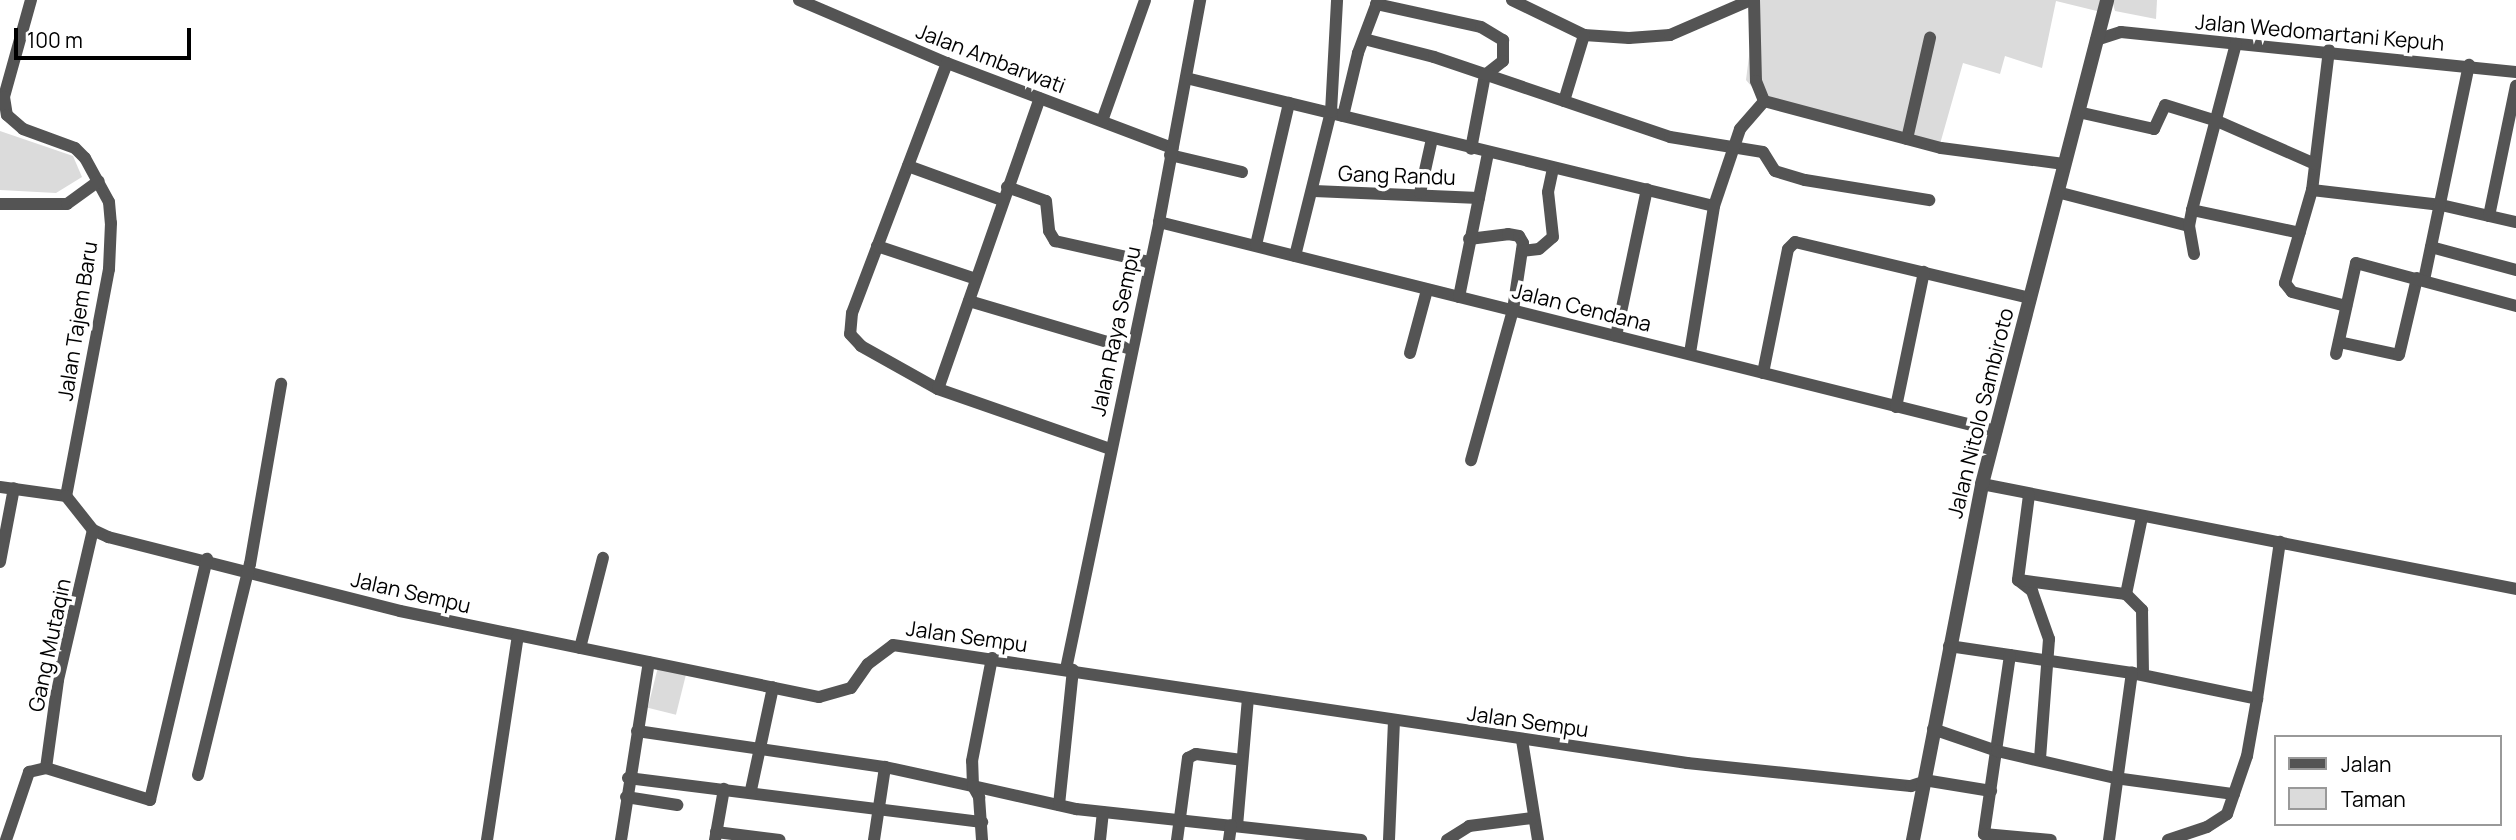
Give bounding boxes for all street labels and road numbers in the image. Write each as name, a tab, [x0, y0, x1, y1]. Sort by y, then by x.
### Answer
street label: Jalan Wedomartani Kepuh	[2194, 9, 2446, 55]
street label: Jalan Ambarwati	[913, 18, 1069, 98]
street label: Gang Randu	[1338, 160, 1456, 190]
street label: Jalan Tajem Baru	[52, 239, 102, 403]
street label: Jalan Raya Sempu	[1085, 244, 1145, 418]
street label: Jalan Cendana	[1510, 278, 1654, 336]
street label: Jalan Nitolo Sambiroto	[1942, 305, 2018, 521]
street label: Jalan Sempu	[349, 566, 473, 618]
street label: Gang Mutaqin	[23, 576, 75, 714]
street label: Jalan Sempu	[905, 615, 1029, 657]
street label: Jalan Sempu	[1466, 700, 1590, 742]

